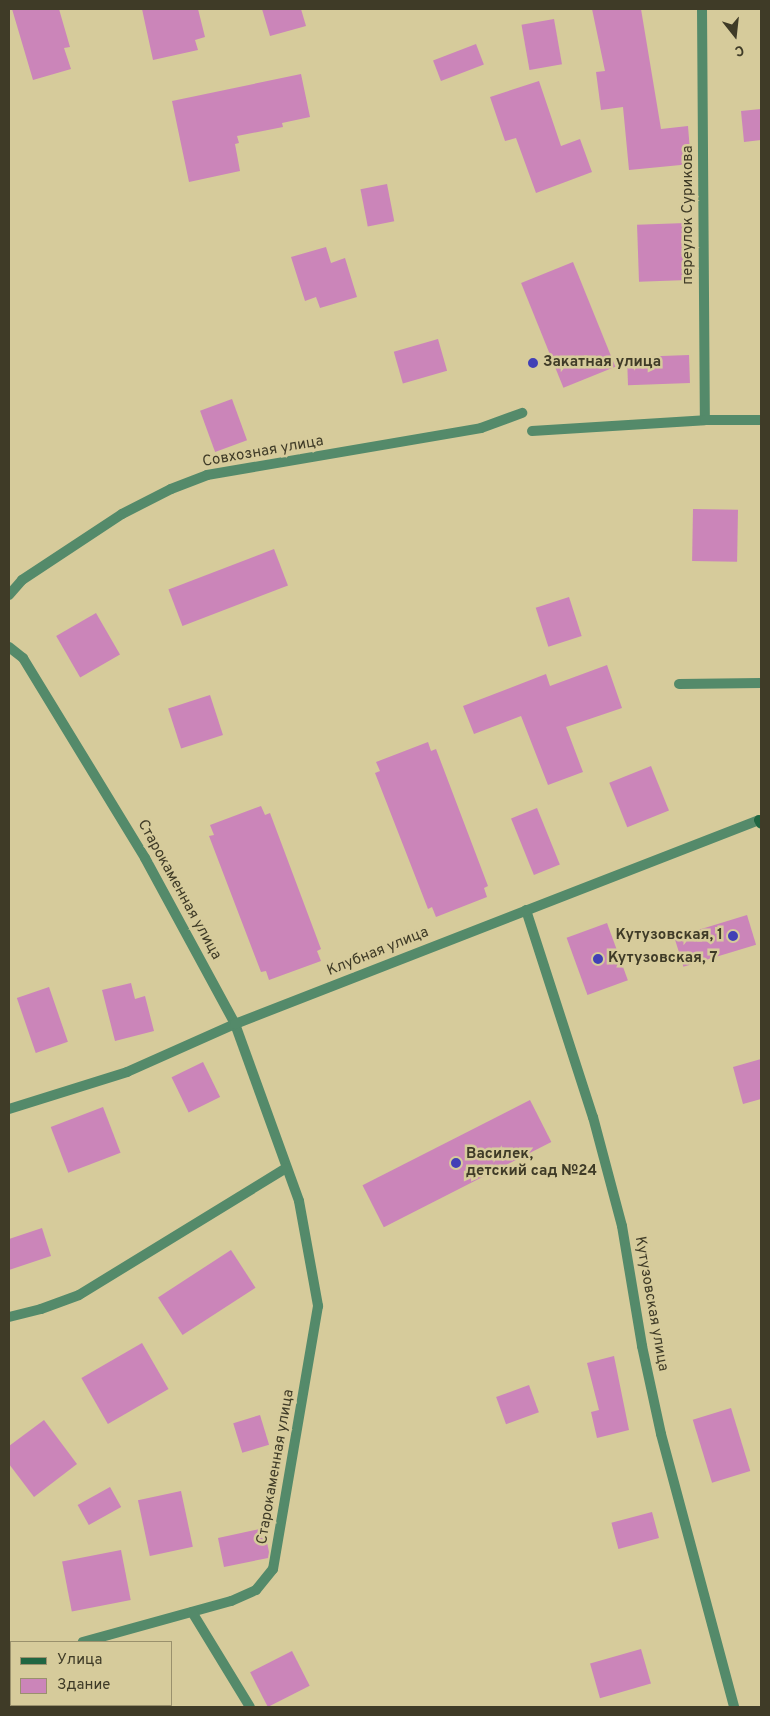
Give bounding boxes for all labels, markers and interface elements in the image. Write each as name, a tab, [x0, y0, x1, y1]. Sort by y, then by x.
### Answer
north arrow	[710, 10, 760, 60]
text: С	[733, 40, 746, 59]
street label: переулок Сурикова	[680, 145, 698, 285]
place label: Закатная улица	[543, 354, 661, 372]
marker: Закатная улица	[527, 357, 539, 369]
street label: Совхозная улица	[201, 432, 325, 472]
street label: Старокаменная улица	[133, 817, 225, 963]
street label: Клубная улица	[325, 923, 431, 981]
place label: Кутузовская, 1	[616, 927, 723, 945]
marker: Кутузовская, 1	[727, 930, 739, 942]
place label: Кутузовская, 7	[608, 950, 718, 968]
marker: Кутузовская, 7	[592, 953, 604, 965]
place label: Василек, детский сад №24	[466, 1145, 597, 1180]
marker: Василек, детский сад №24	[450, 1157, 462, 1169]
street label: Кутузовская улица	[630, 1235, 672, 1373]
street label: Старокаменная улица	[253, 1388, 299, 1546]
legend	[10, 1641, 172, 1706]
text: Улица	[57, 1651, 102, 1670]
text: Здание	[57, 1676, 110, 1695]

